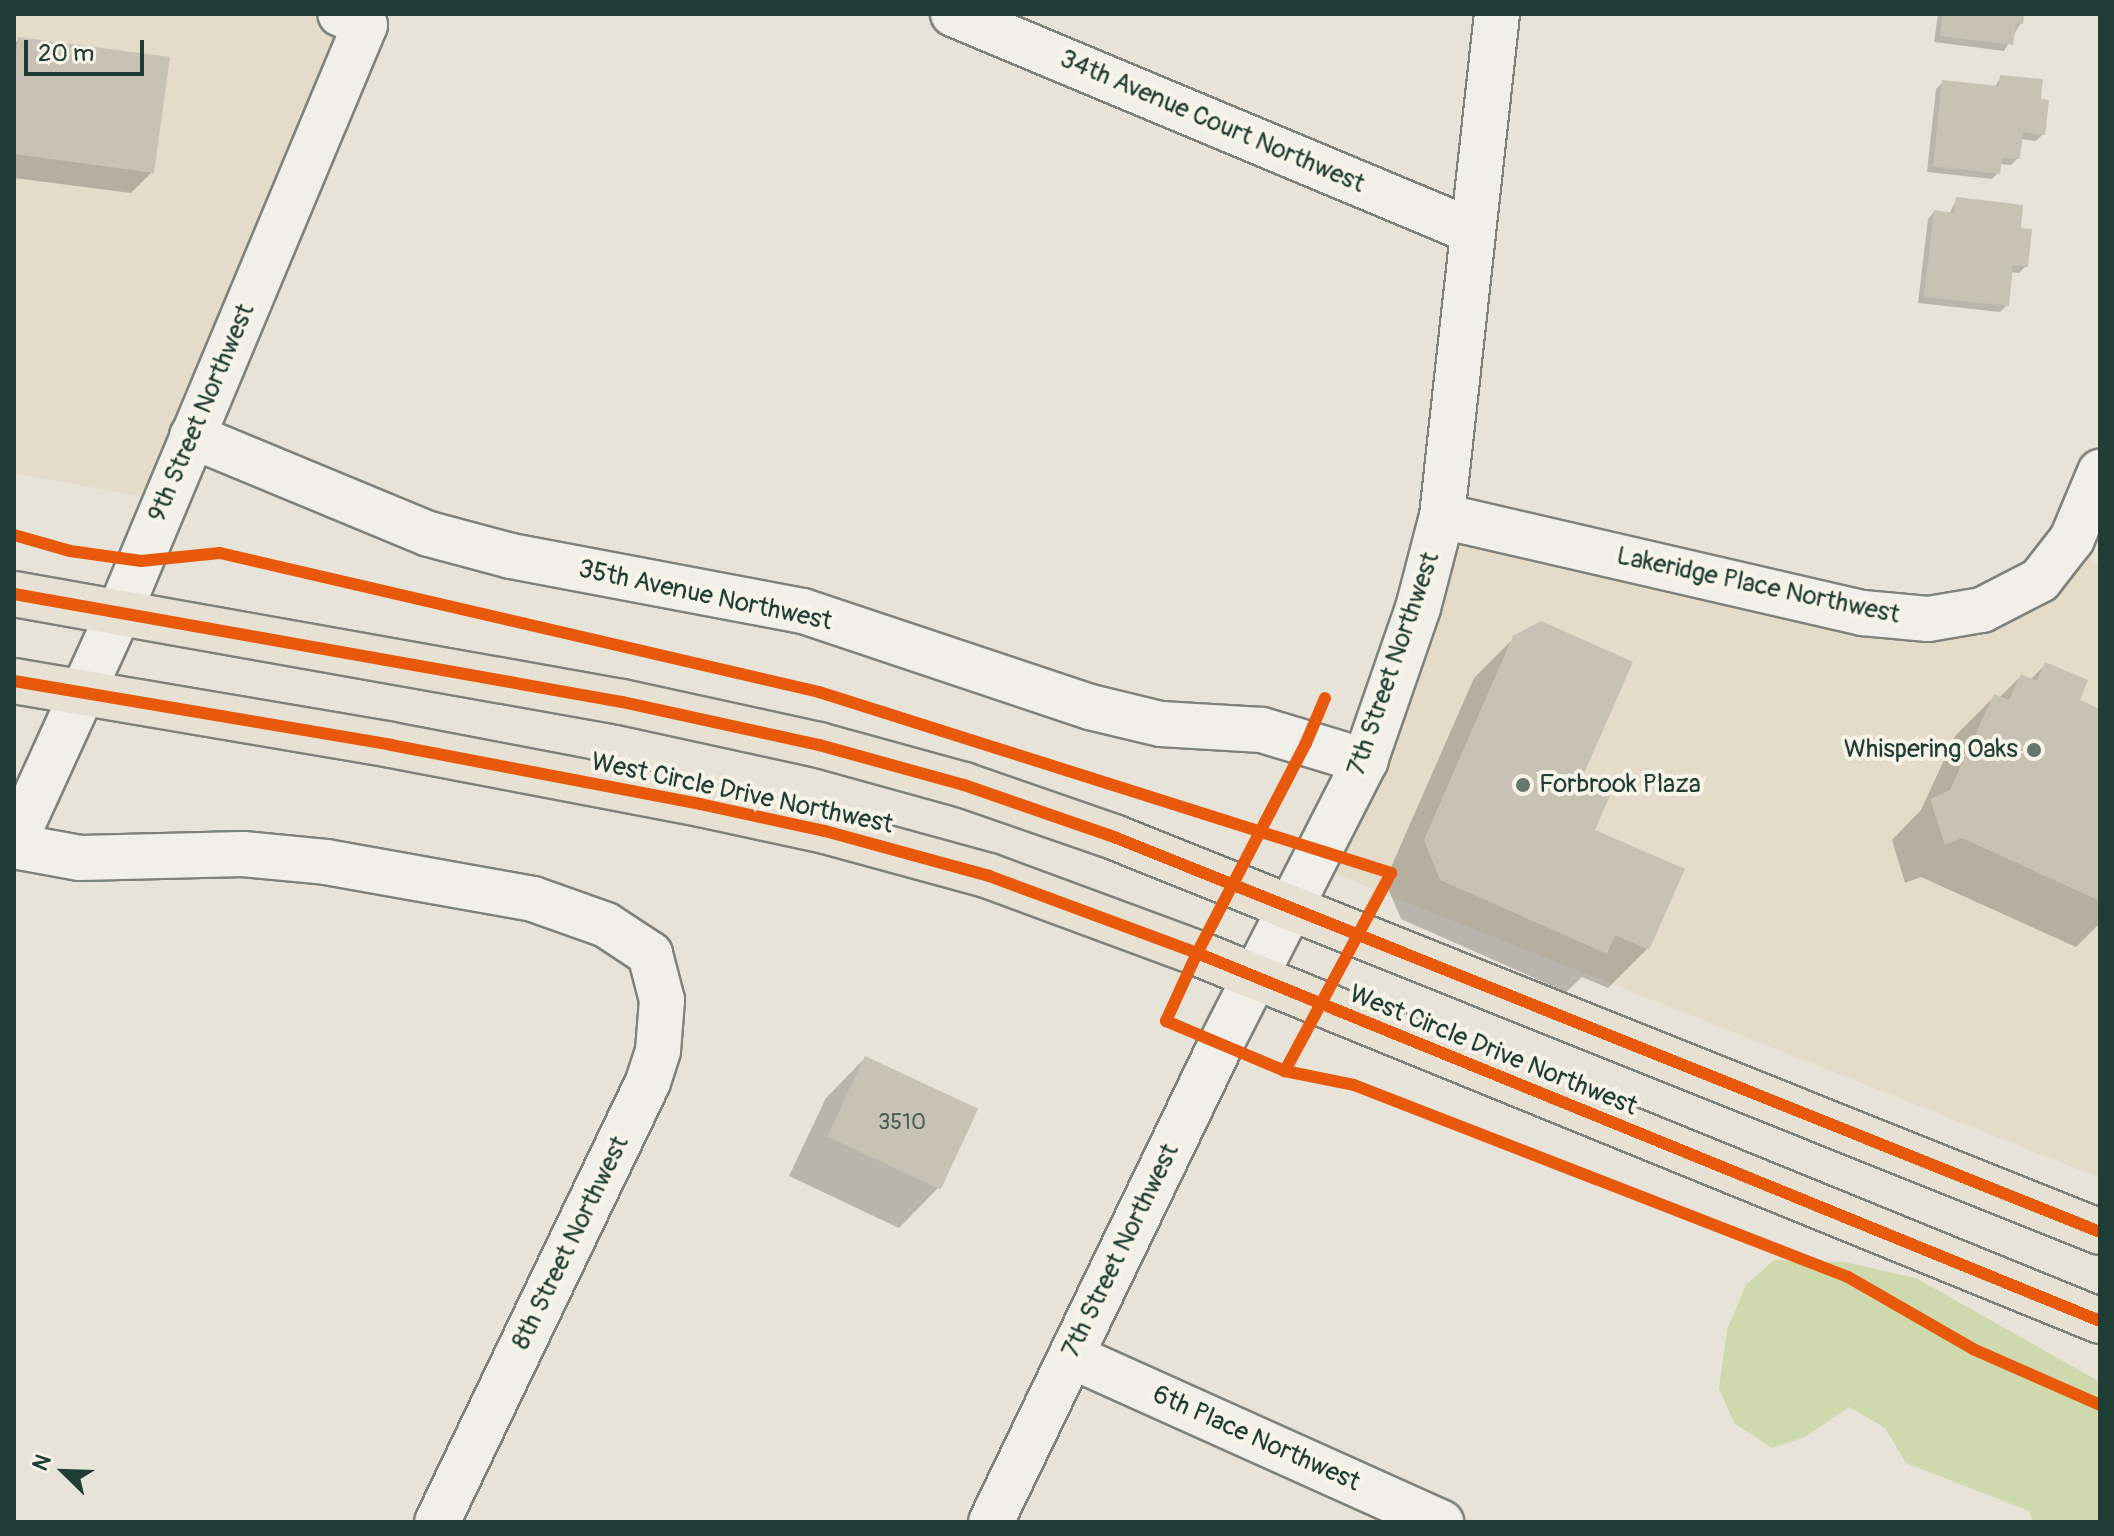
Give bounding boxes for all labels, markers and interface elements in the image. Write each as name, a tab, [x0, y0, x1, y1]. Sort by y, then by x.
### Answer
scale bar	[28, 24, 148, 74]
text: 20 m	[38, 39, 94, 68]
street label: 34th Avenue Court Northwest	[1055, 44, 1369, 200]
street label: 9th Street Northwest	[142, 299, 262, 527]
street label: Lakeridge Place Northwest	[1614, 541, 1902, 631]
street label: 7th Street Northwest	[1341, 548, 1447, 780]
street label: 35th Avenue Northwest	[575, 554, 835, 638]
place label: Whispering Oaks	[1844, 734, 2018, 766]
marker: Whispering Oaks	[2025, 741, 2043, 759]
street label: West Circle Drive Northwest	[588, 747, 896, 841]
place label: Forbrook Plaza	[1539, 769, 1701, 801]
marker: Forbrook Plaza	[1514, 776, 1532, 794]
street label: West Circle Drive Northwest	[1345, 979, 1641, 1123]
house number: 3510	[878, 1110, 926, 1136]
street label: 8th Street Northwest	[506, 1131, 636, 1355]
street label: 7th Street Northwest	[1056, 1139, 1186, 1363]
street label: 6th Place Northwest	[1147, 1379, 1365, 1499]
north arrow	[24, 1432, 104, 1512]
text: N	[26, 1450, 58, 1475]

